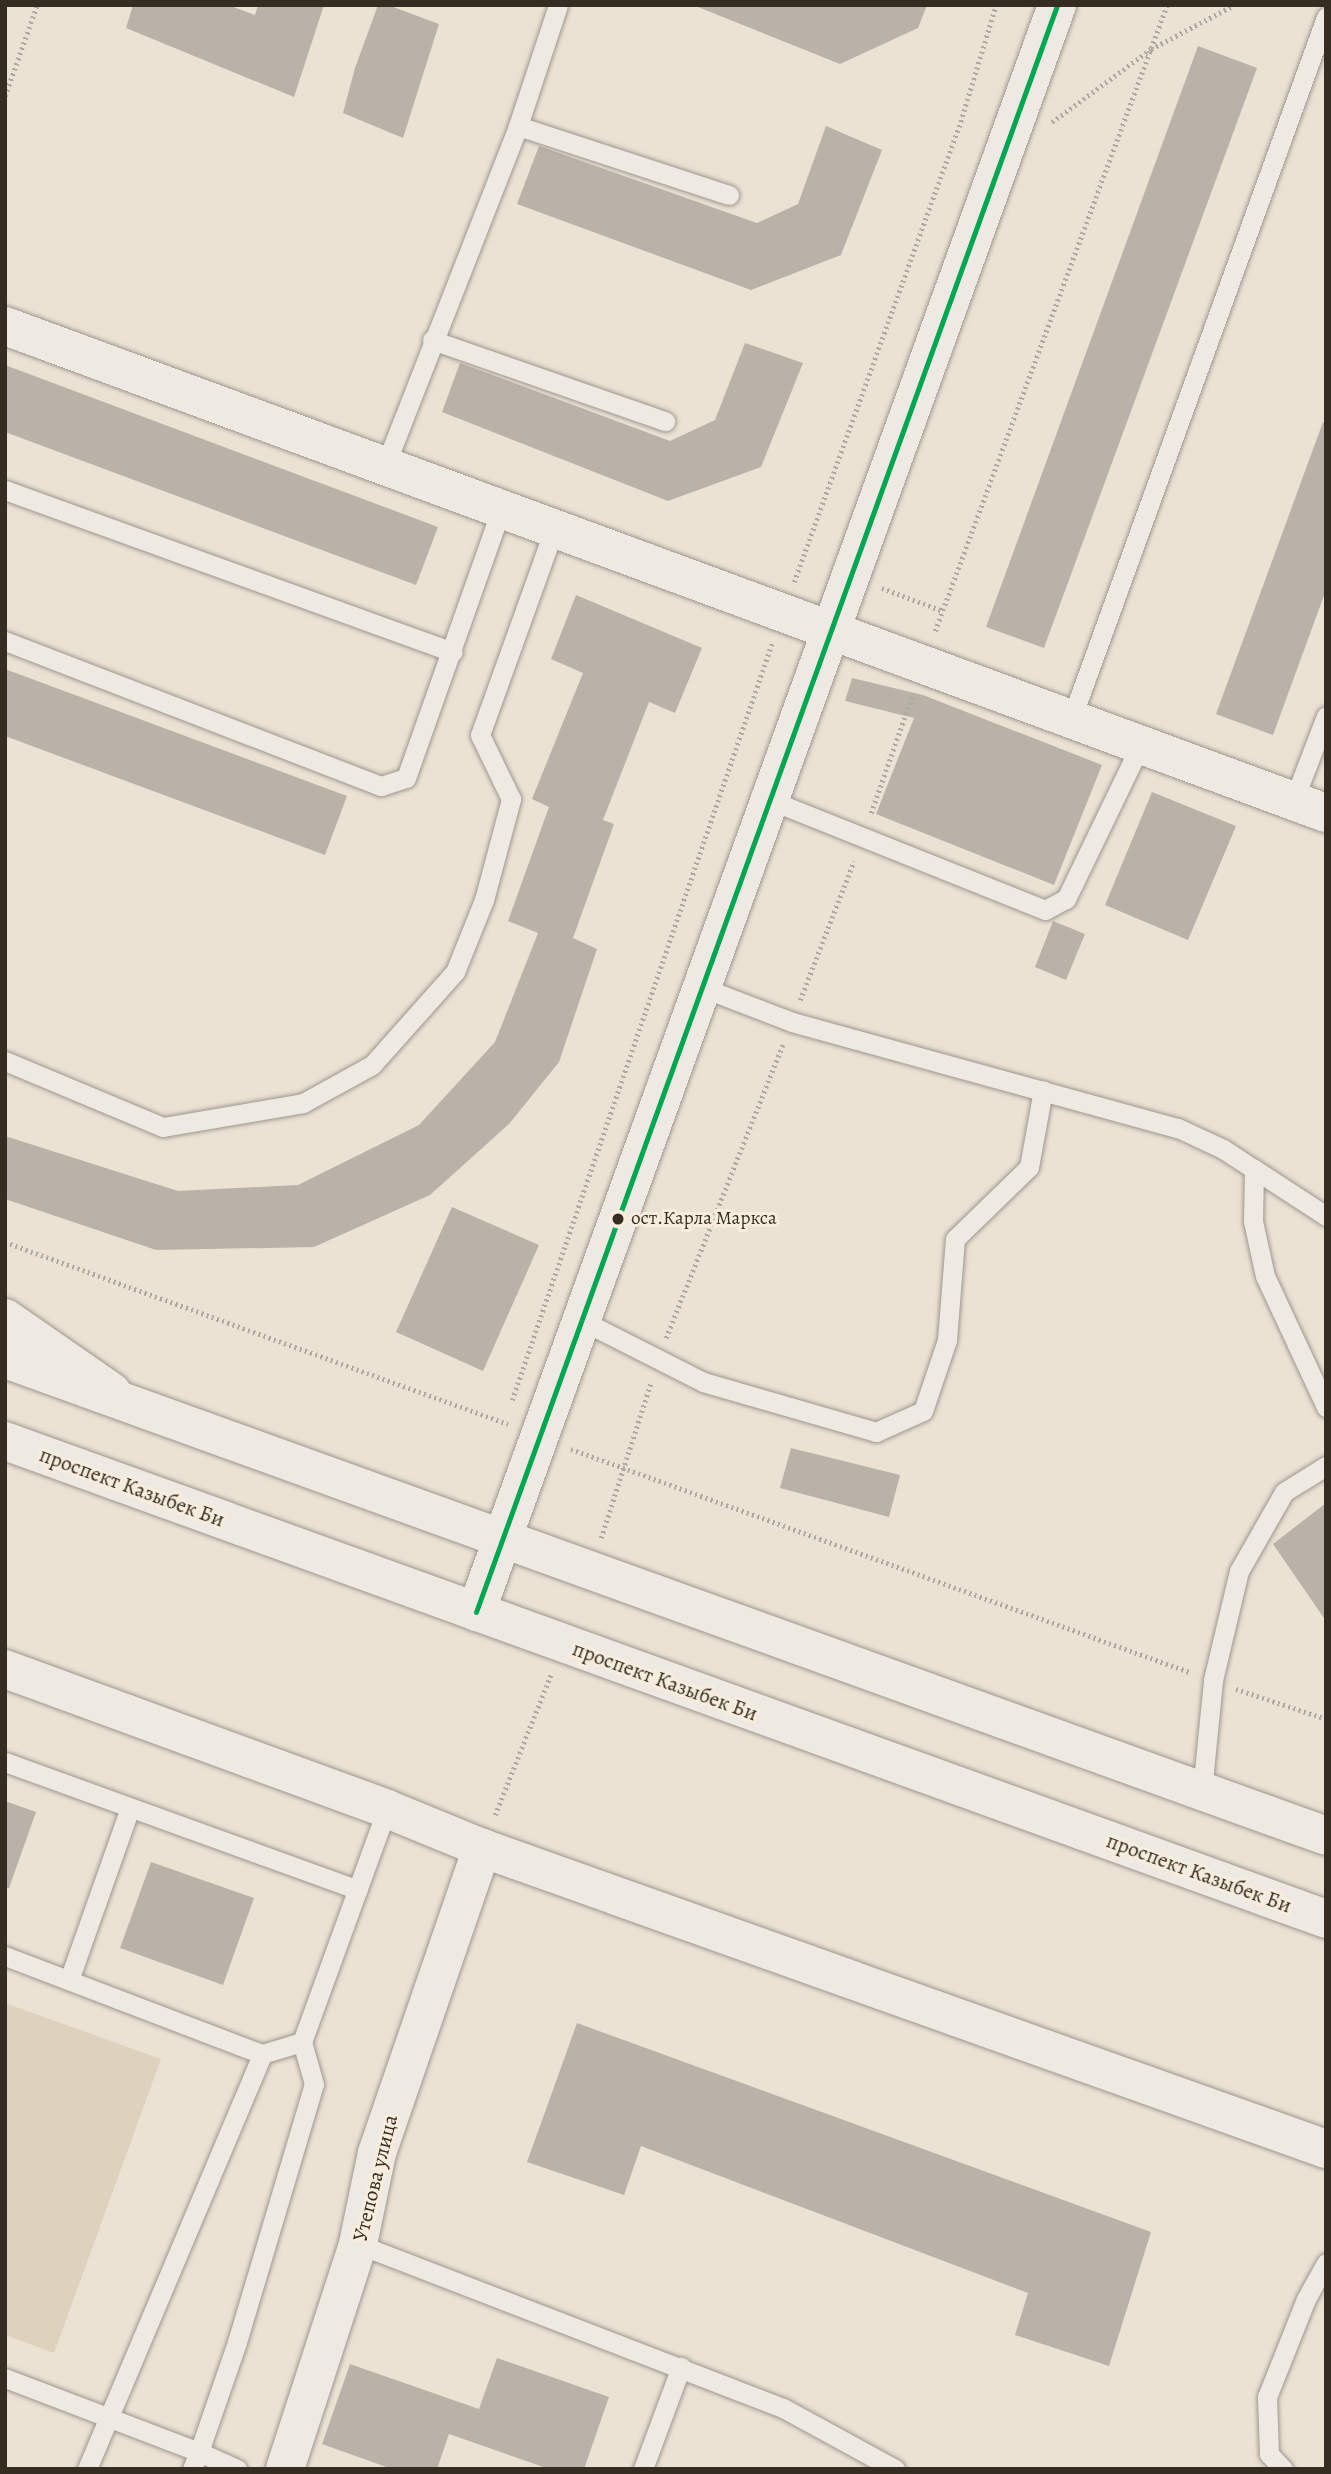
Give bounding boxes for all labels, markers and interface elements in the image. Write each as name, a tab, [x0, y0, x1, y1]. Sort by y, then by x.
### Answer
place label: ост.Карла Маркса	[631, 1208, 777, 1230]
marker: ост.Карла Маркса	[611, 1212, 625, 1226]
street label: проспект Казыбек Би	[36, 1442, 228, 1532]
street label: проспект Казыбек Би	[569, 1636, 761, 1726]
street label: проспект Казыбек Би	[1103, 1828, 1295, 1918]
street label: Утепова улица	[347, 2112, 403, 2244]

